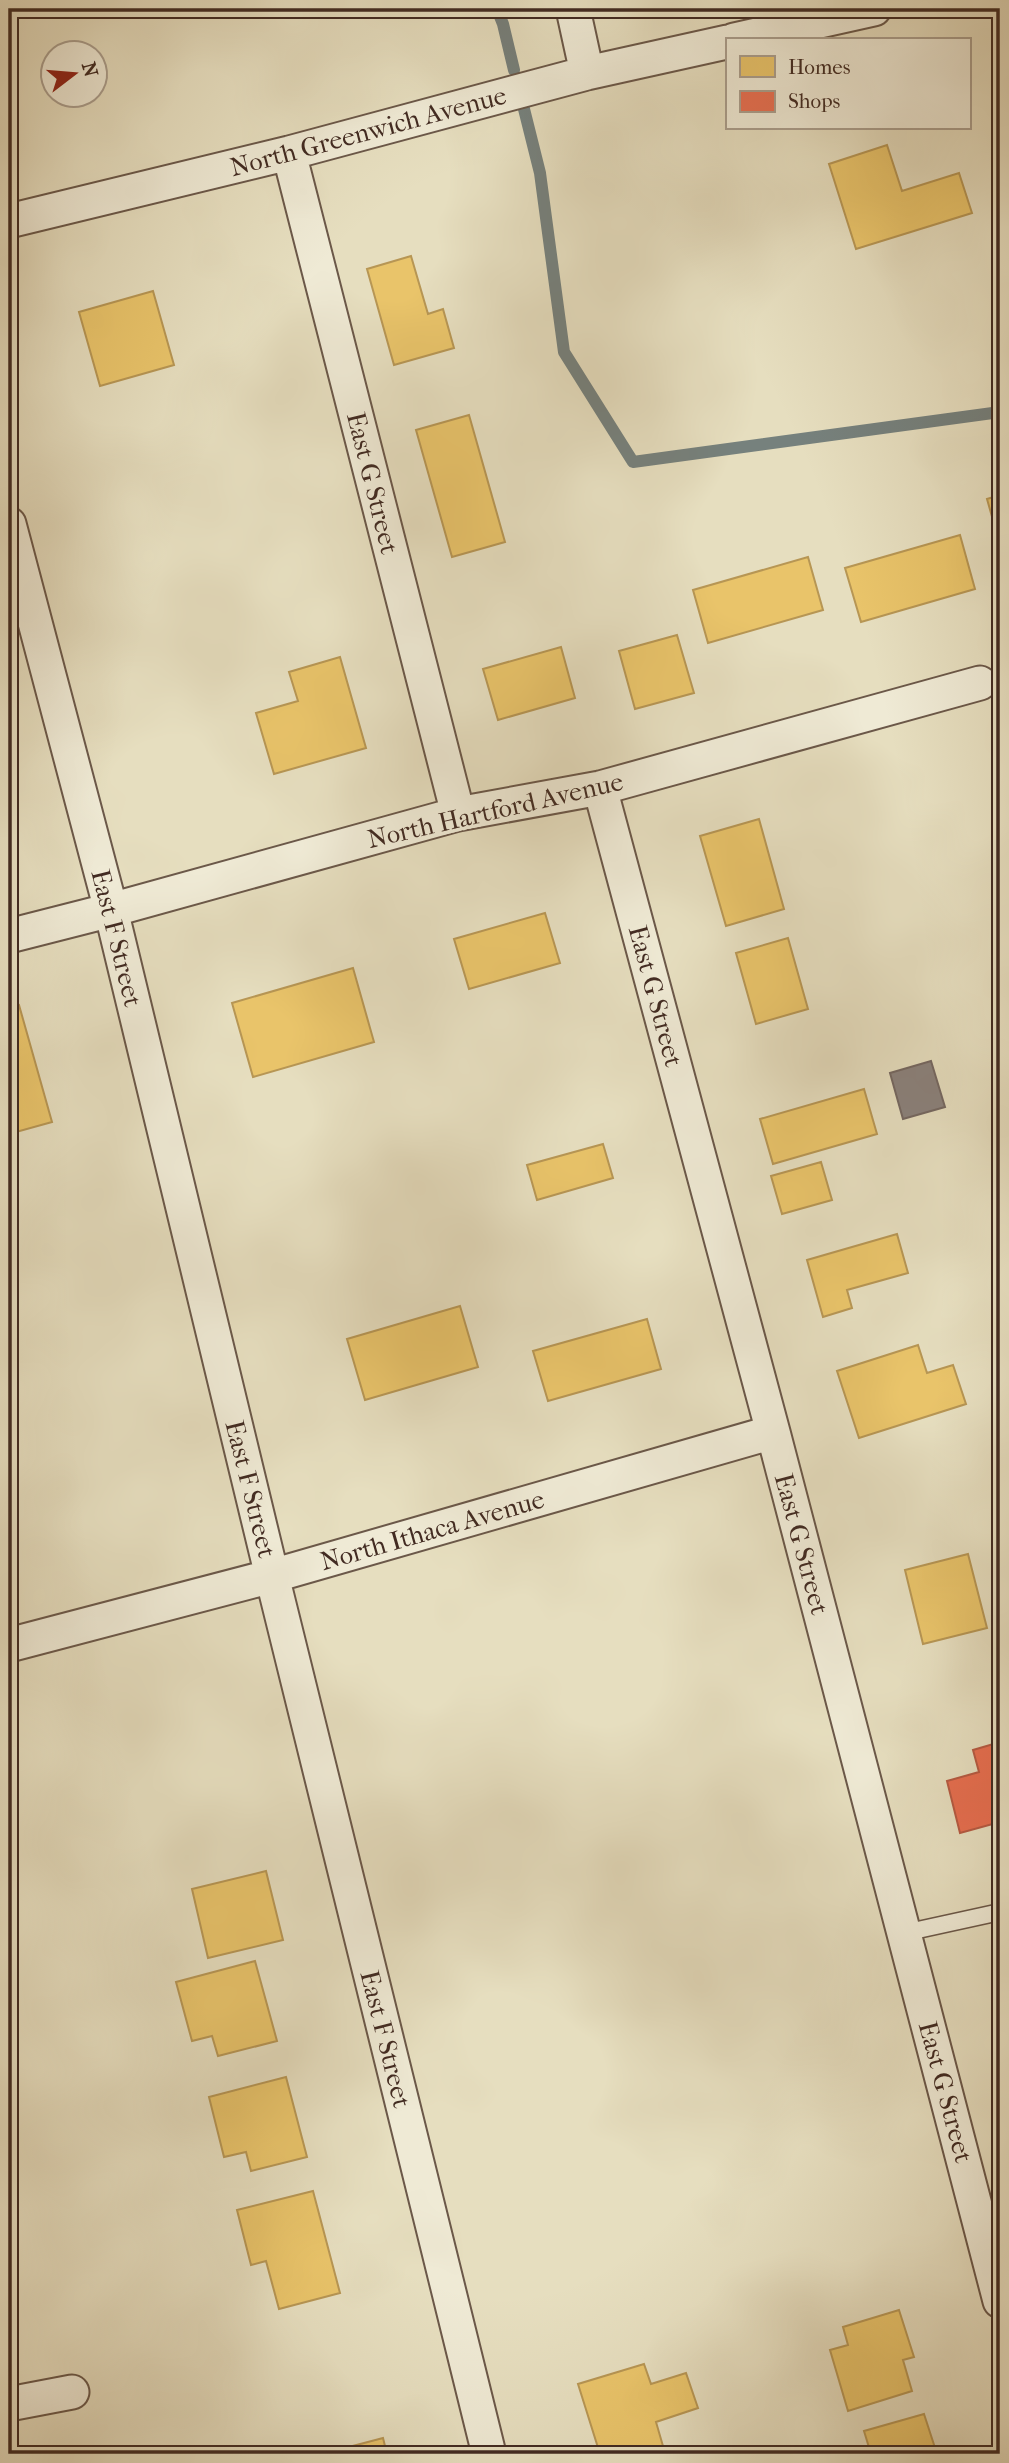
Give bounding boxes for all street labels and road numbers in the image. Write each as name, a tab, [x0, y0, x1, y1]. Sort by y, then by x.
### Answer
street label: North Greenwich Avenue	[227, 80, 510, 183]
street label: East G Street	[340, 409, 405, 558]
street label: North Hartford Avenue	[364, 766, 626, 855]
street label: East F Street	[84, 866, 149, 1011]
street label: East G Street	[622, 922, 689, 1071]
street label: East F Street	[218, 1417, 283, 1562]
street label: East G Street	[768, 1470, 835, 1619]
street label: North Ithaca Avenue	[317, 1484, 548, 1577]
street label: East F Street	[353, 1967, 418, 2112]
street label: East G Street	[912, 2018, 979, 2167]

